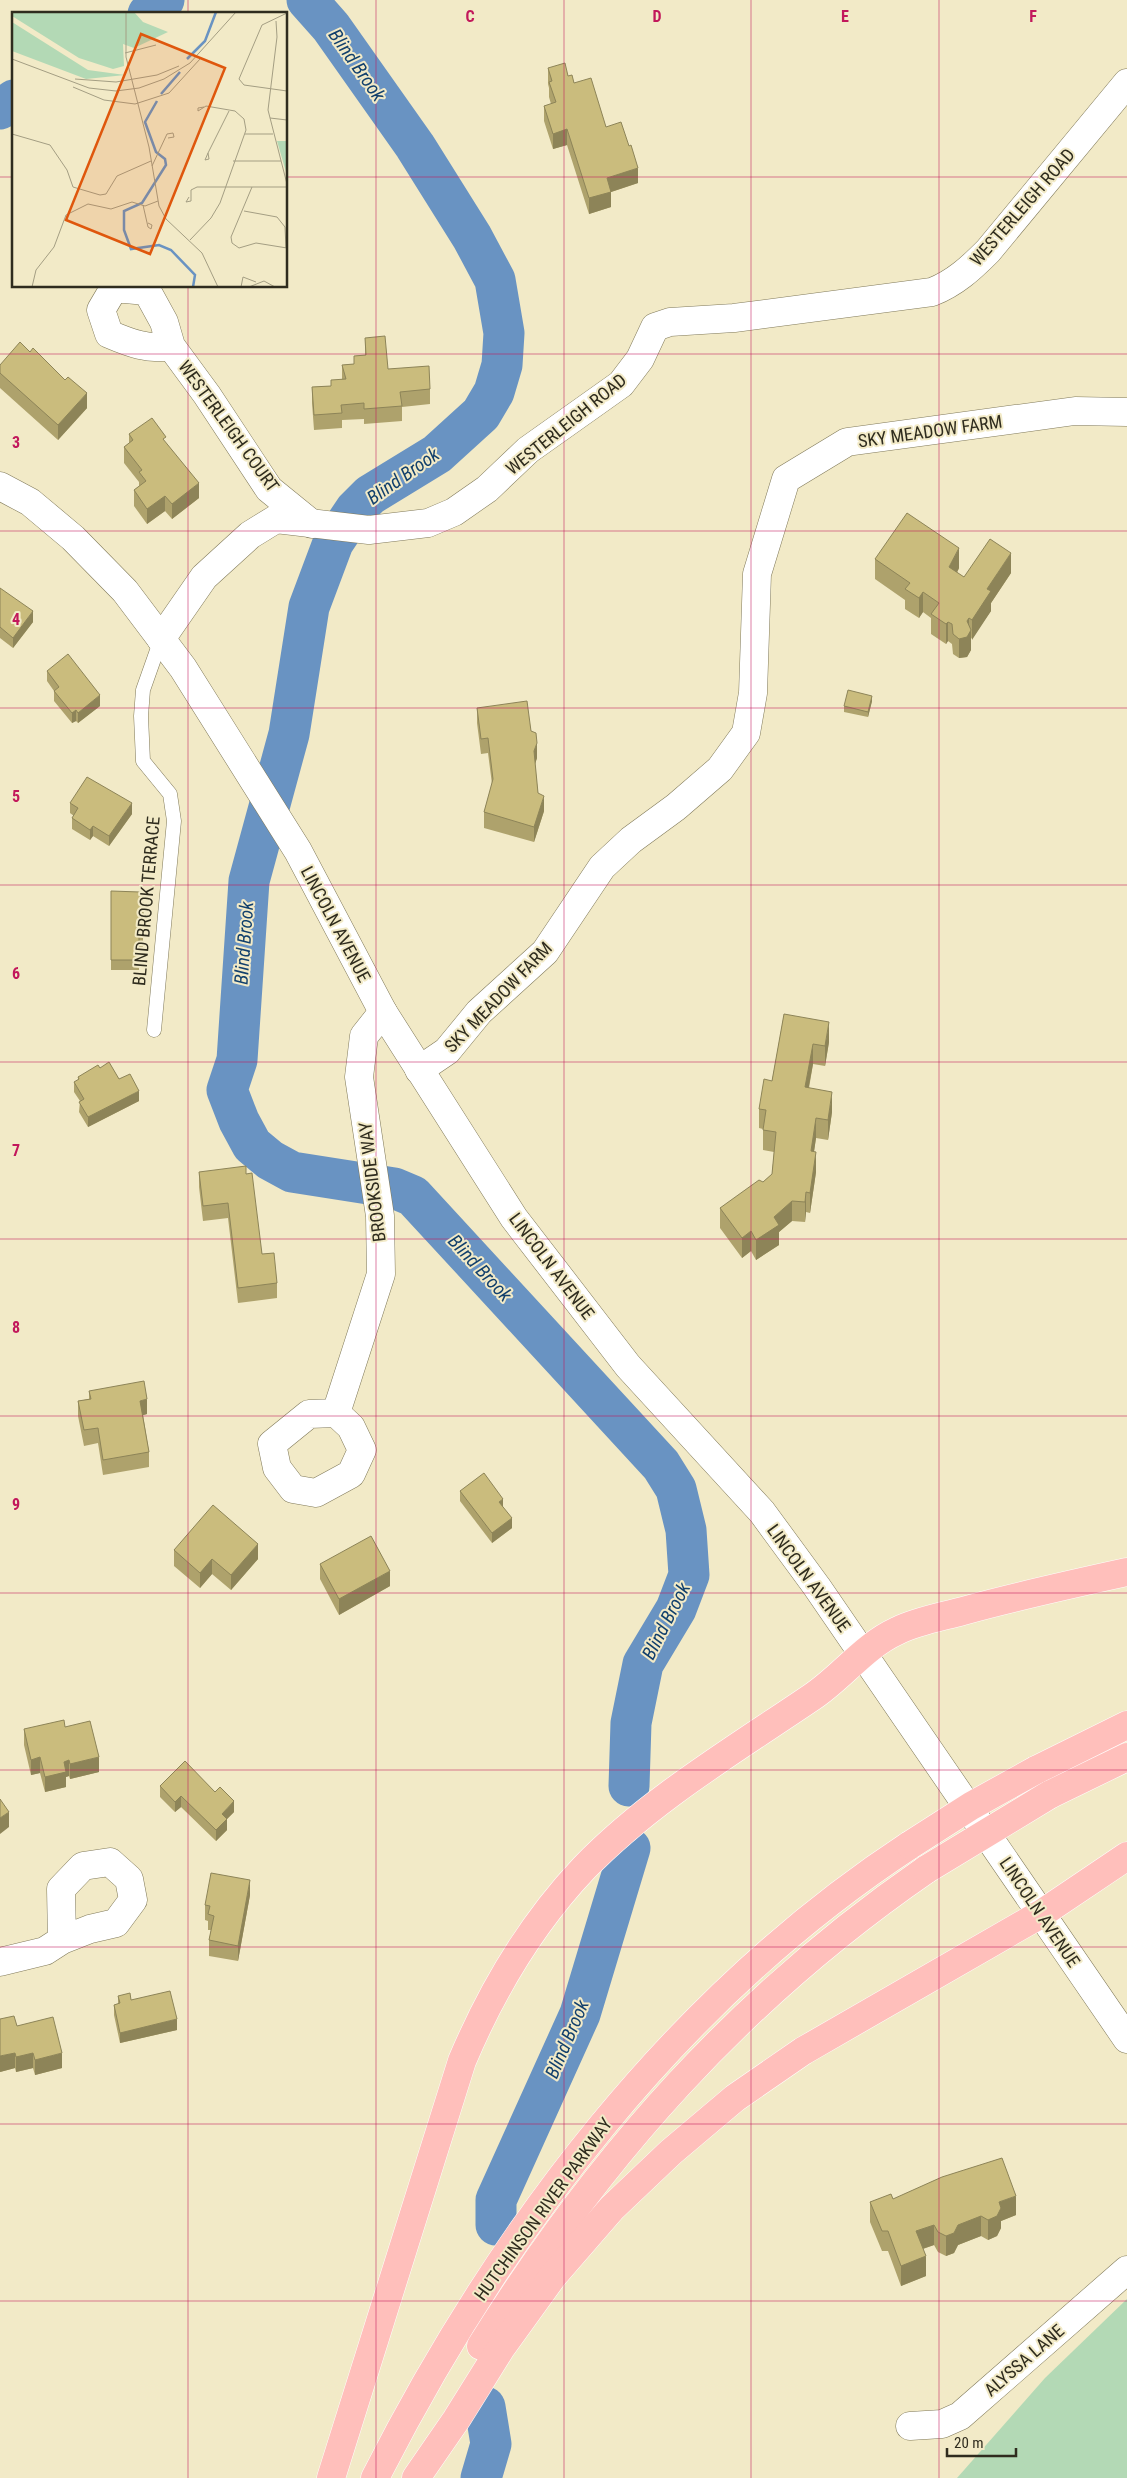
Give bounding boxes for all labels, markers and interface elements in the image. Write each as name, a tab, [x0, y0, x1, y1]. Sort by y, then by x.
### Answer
text: C	[465, 7, 475, 26]
text: D	[652, 7, 662, 26]
text: E	[841, 7, 849, 26]
text: F	[1029, 7, 1037, 26]
inset map	[12, 12, 288, 288]
water label: Blind Brook	[324, 24, 391, 106]
street label: WESTERLEIGH ROAD	[965, 144, 1079, 270]
street label: WESTERLEIGH COURT	[174, 356, 284, 496]
street label: WESTERLEIGH ROAD	[502, 369, 630, 479]
street label: SKY MEADOW FARM	[857, 410, 1003, 452]
text: 3	[12, 433, 20, 452]
water label: Blind Brook	[362, 442, 444, 509]
text: 4	[12, 610, 20, 629]
text: 5	[12, 787, 20, 806]
street label: BLIND BROOK TERRACE	[128, 815, 164, 987]
street label: LINCOLN AVENUE	[297, 863, 375, 985]
water label: Blind Brook	[230, 900, 258, 985]
street label: SKY MEADOW FARM	[440, 937, 556, 1057]
text: 6	[12, 964, 20, 983]
street label: BROOKSIDE WAY	[354, 1120, 390, 1243]
text: 7	[12, 1141, 20, 1160]
street label: LINCOLN AVENUE	[505, 1209, 599, 1323]
water label: Blind Brook	[443, 1230, 517, 1307]
text: 8	[12, 1318, 20, 1337]
text: 9	[12, 1495, 20, 1514]
street label: LINCOLN AVENUE	[763, 1520, 855, 1636]
water label: Blind Brook	[637, 1578, 695, 1663]
street label: LINCOLN AVENUE	[996, 1853, 1085, 1971]
water label: Blind Brook	[540, 1996, 594, 2082]
street label: HUTCHINSON RIVER PARKWAY	[470, 2113, 617, 2304]
street label: ALYSSA LANE	[980, 2320, 1068, 2400]
scale bar	[947, 2426, 1016, 2458]
text: 20 m	[954, 2434, 984, 2452]

